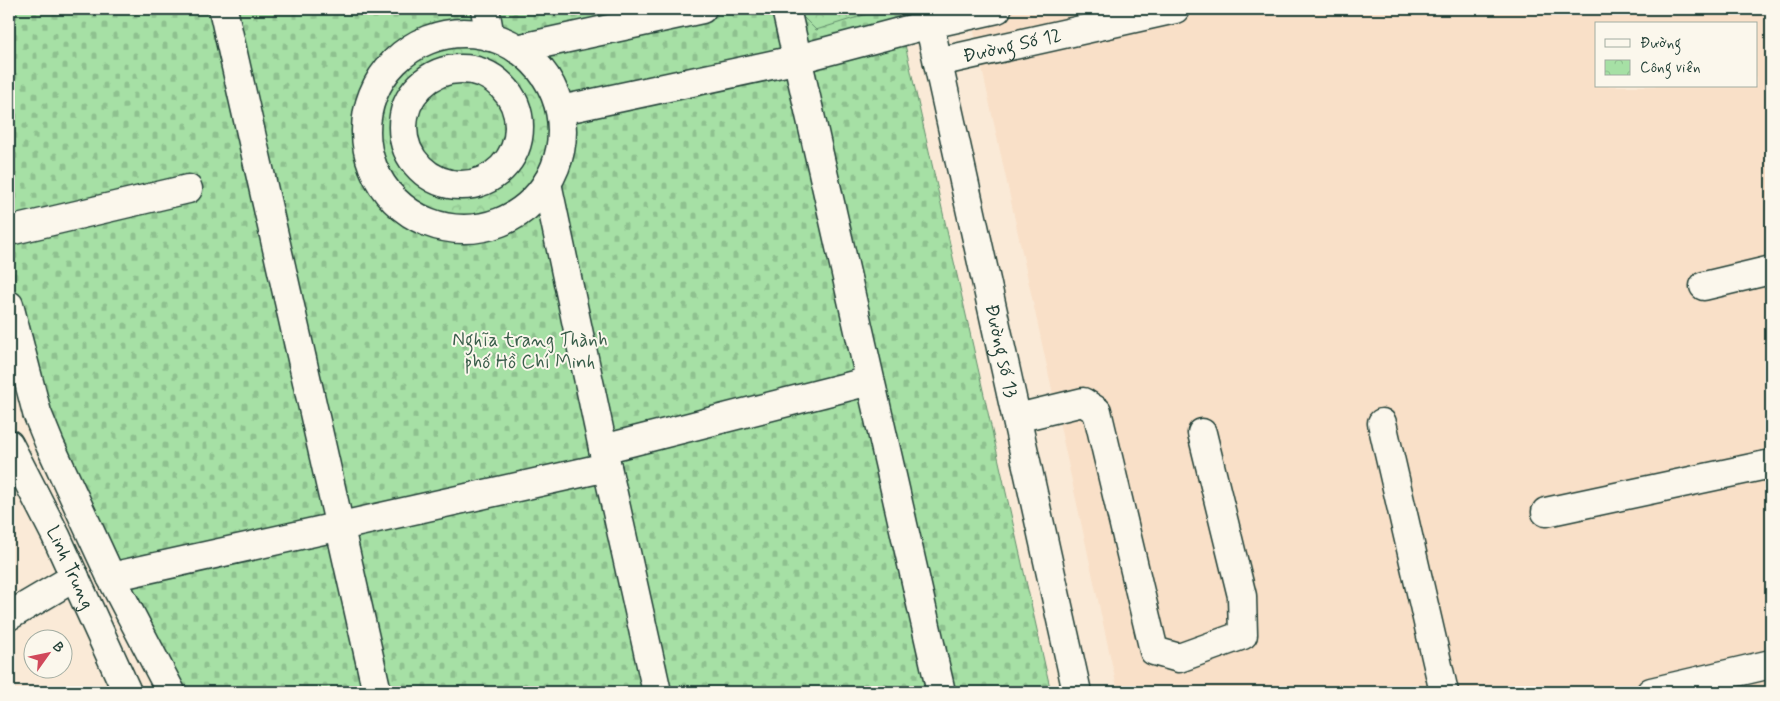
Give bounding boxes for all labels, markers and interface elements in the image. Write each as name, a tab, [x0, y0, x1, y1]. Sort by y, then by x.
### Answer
street label: Đường Số 12	[961, 22, 1064, 69]
legend	[1595, 22, 1758, 88]
text: Đường	[1640, 34, 1681, 55]
text: Công viên	[1640, 58, 1700, 79]
street label: Đường số 13	[979, 302, 1024, 400]
park label: Nghĩa trang Thành phố Hồ Chí Minh	[452, 328, 608, 375]
street label: Linh Trung	[40, 522, 100, 614]
north arrow	[22, 628, 72, 678]
text: B	[48, 639, 68, 656]

